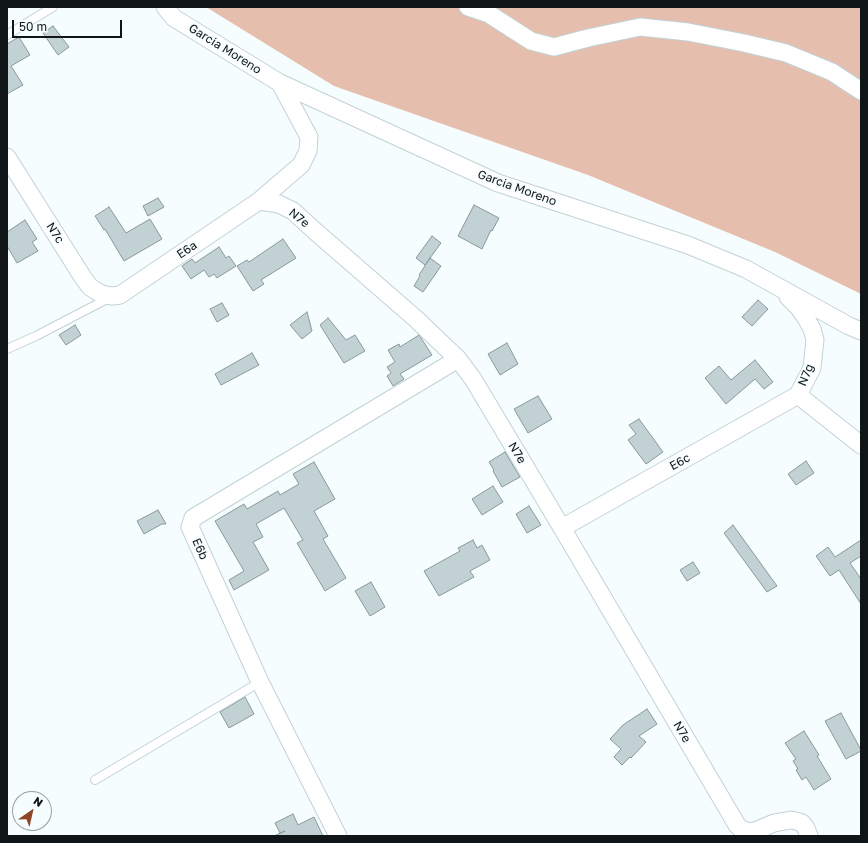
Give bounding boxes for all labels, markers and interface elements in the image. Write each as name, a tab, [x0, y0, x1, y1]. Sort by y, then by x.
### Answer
scale bar	[14, 12, 124, 38]
text: 50 m	[19, 19, 47, 34]
street label: Garcia Moreno	[186, 21, 264, 77]
street label: Garcia Moreno	[476, 167, 558, 209]
street label: N7e	[286, 205, 312, 231]
street label: N7c	[43, 220, 67, 246]
street label: E6a	[174, 238, 200, 262]
street label: N7g	[795, 362, 817, 388]
street label: N7e	[505, 440, 529, 466]
street label: E6c	[667, 451, 693, 473]
street label: E6b	[189, 536, 211, 562]
street label: N7e	[670, 719, 694, 745]
north arrow	[12, 791, 52, 831]
text: N	[31, 794, 46, 809]

